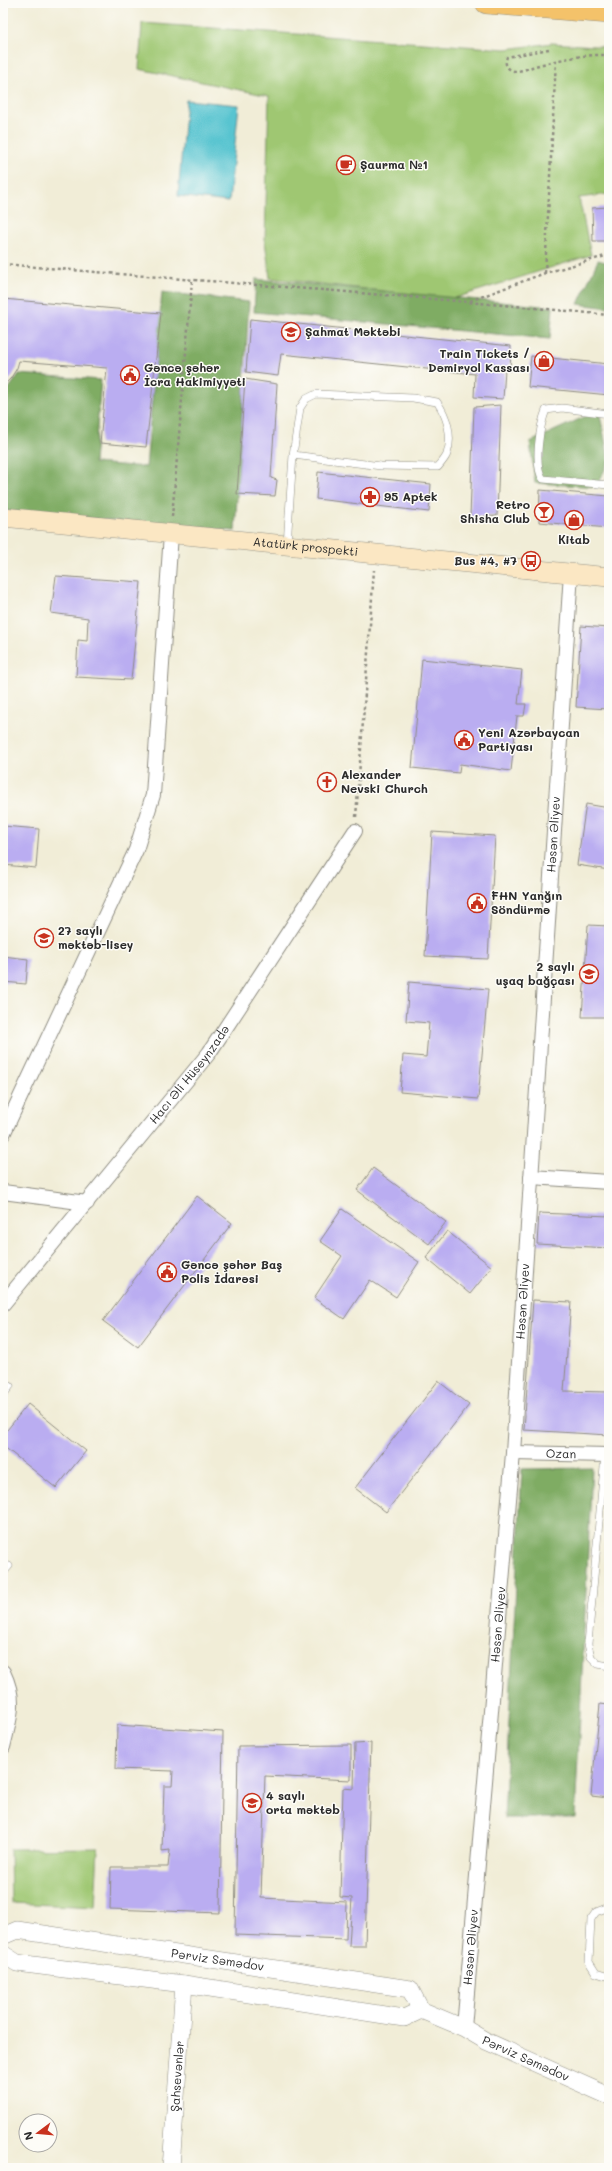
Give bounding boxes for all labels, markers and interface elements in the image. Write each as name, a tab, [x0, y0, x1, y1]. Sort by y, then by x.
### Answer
cafe icon: Şaurma №1	[335, 154, 357, 176]
place label: Şaurma №1	[360, 156, 428, 172]
school or university icon: Şahmat Məktəbi	[280, 321, 302, 343]
place label: Şahmat Məktəbi	[305, 323, 401, 339]
place label: Train Tickets / Dəmiryol Kassası	[428, 345, 530, 375]
shop icon: Train Tickets / Dəmiryol Kassası	[533, 350, 555, 372]
place label: Gəncə şəhər İcra Hakimiyyəti	[144, 359, 246, 389]
public building icon: Gəncə şəhər İcra Hakimiyyəti	[119, 364, 141, 386]
pharmacy icon: 95 Aptek	[359, 486, 381, 508]
place label: 95 Aptek	[384, 488, 437, 504]
place label: Retro Shisha Club	[460, 496, 530, 526]
bar icon: Retro Shisha Club	[533, 501, 555, 523]
shop icon: Кitab	[563, 509, 585, 531]
place label: Кitab	[558, 531, 590, 547]
street label: Atatürk prospekti	[252, 533, 359, 559]
bus stop icon: Bus #4, #7	[520, 550, 542, 572]
place label: Bus #4, #7	[454, 552, 517, 568]
place label: Yeni Azərbaycan Partiyası	[478, 724, 580, 754]
public building icon: Yeni Azərbaycan Partiyası	[453, 729, 475, 751]
place label: Alexander Nevski Church	[341, 766, 428, 796]
church icon: Alexander Nevski Church	[316, 771, 338, 793]
street label: Həsən Əliyev	[542, 796, 563, 873]
place label: FHN Yanğın Söndürmə	[491, 887, 562, 917]
public building icon: FHN Yanğın Söndürmə	[466, 892, 488, 914]
place label: 27 saylı məktəb-lisey	[58, 922, 134, 952]
school or university icon: 27 saylı məktəb-lisey	[33, 927, 55, 949]
place label: 2 saylı uşaq bağçası	[496, 958, 575, 989]
school or university icon: 2 saylı uşaq bağçası	[578, 963, 600, 985]
street label: Hacı Əli Hüseynzadə	[145, 1021, 232, 1127]
place label: Gəncə şəhər Baş Polis İdarəsi	[181, 1256, 282, 1286]
public building icon: Gəncə şəhər Baş Polis İdarəsi	[156, 1261, 178, 1283]
street label: Həsən Əliyev	[512, 1263, 532, 1340]
street label: Ozan	[546, 1445, 576, 1461]
street label: Həsən Əliyev	[486, 1586, 509, 1663]
place label: 4 saylı orta məktəb	[266, 1787, 340, 1817]
school or university icon: 4 saylı orta məktəb	[241, 1792, 263, 1814]
street label: Həsən Əliyev	[459, 1909, 481, 1986]
street label: Pərviz Səmədov	[170, 1944, 265, 1974]
street label: Pərviz Səmədov	[480, 2031, 572, 2084]
street label: Şahsevənlər	[166, 2040, 187, 2112]
north arrow	[18, 2113, 58, 2153]
text: N	[20, 2130, 36, 2142]

